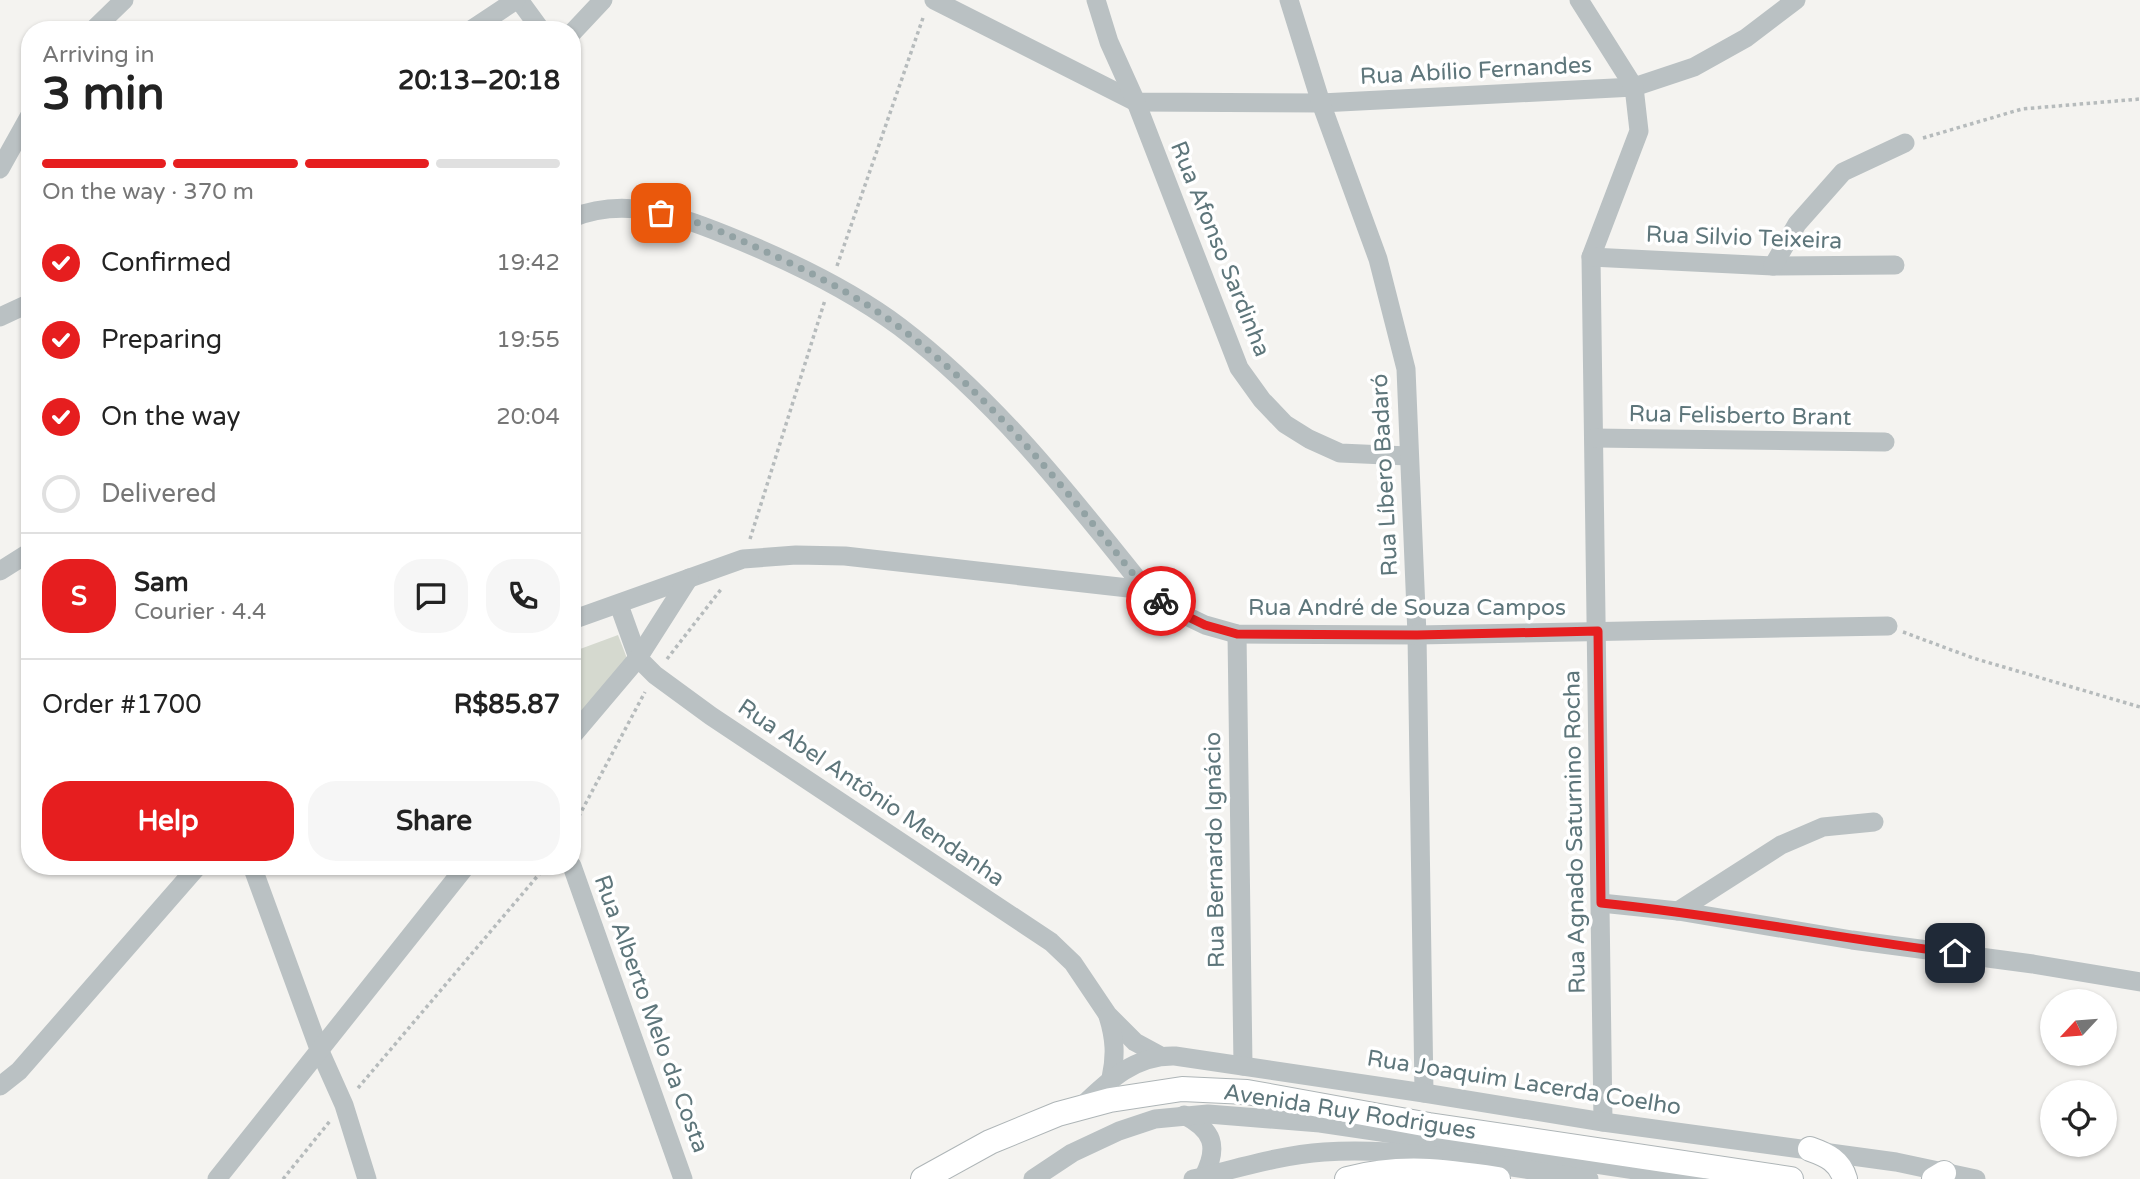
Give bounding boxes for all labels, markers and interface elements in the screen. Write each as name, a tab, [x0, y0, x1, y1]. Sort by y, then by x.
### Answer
text: Arriving in	[42, 41, 155, 69]
street label: Rua Abílio Fernandes	[1359, 51, 1593, 91]
text: 20:13–20:18	[398, 65, 560, 96]
text: 3 min	[42, 67, 165, 122]
street label: Rua Afonso Sardinha	[1164, 137, 1276, 361]
text: On the way · 370 m	[42, 178, 254, 206]
pin	[631, 183, 691, 243]
icon: bag	[642, 194, 680, 232]
street label: Rua Silvio Teixeira	[1645, 221, 1843, 255]
icon: check	[42, 244, 80, 282]
text: Confirmed	[101, 247, 231, 278]
text: 19:42	[496, 249, 560, 277]
icon: check	[42, 321, 80, 359]
text: Preparing	[101, 324, 222, 355]
text: 19:55	[496, 326, 560, 354]
street label: Rua Líbero Badaró	[1366, 373, 1404, 577]
icon: check	[42, 398, 80, 436]
street label: Rua Felisberto Brant	[1628, 400, 1852, 432]
text: On the way	[101, 401, 241, 432]
text: 20:04	[496, 403, 560, 431]
text: Delivered	[101, 478, 217, 509]
button: chat	[394, 559, 468, 633]
button: phone	[486, 559, 560, 633]
courier	[1126, 566, 1196, 636]
text: Sam	[134, 567, 189, 598]
text: S	[71, 581, 87, 612]
icon: bike	[1142, 582, 1180, 620]
street label: Rua André de Souza Campos	[1248, 594, 1566, 622]
text: Courier · 4.4	[134, 598, 266, 626]
street label: Rua Agnado Saturnino Rocha	[1558, 670, 1592, 994]
text: Order #1700	[42, 689, 202, 720]
text: R$85.87	[454, 689, 560, 720]
street label: Rua Abel Antônio Mendanha	[732, 693, 1010, 893]
street label: Rua Bernardo Ignácio	[1199, 732, 1231, 968]
button: Help	[42, 781, 294, 861]
button: Share	[308, 781, 560, 861]
street label: Rua Alberto Melo da Costa	[588, 871, 714, 1157]
pin	[1925, 923, 1985, 983]
icon: home	[1936, 934, 1974, 972]
north arrow	[2040, 989, 2118, 1066]
map controls	[2040, 989, 2117, 1157]
street label: Rua Joaquim Lacerda Coelho	[1365, 1044, 1683, 1122]
street label: Avenida Ruy Rodrigues	[1222, 1078, 1478, 1146]
button: locate	[2040, 1080, 2117, 1157]

